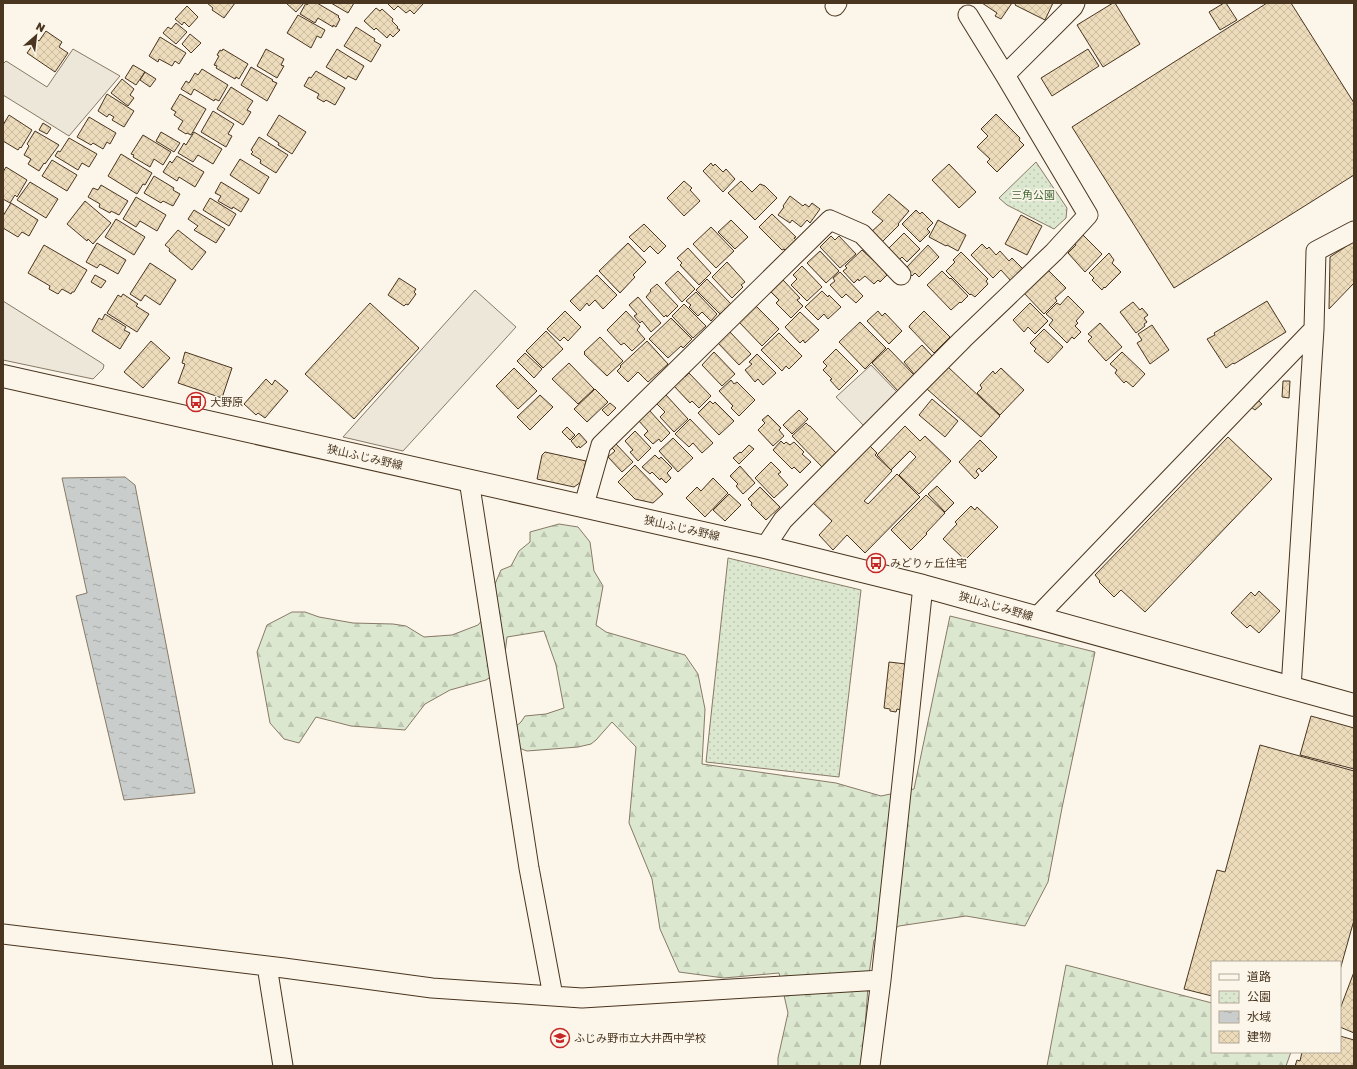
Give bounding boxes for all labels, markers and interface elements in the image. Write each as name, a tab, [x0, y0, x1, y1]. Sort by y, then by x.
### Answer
north arrow	[16, 16, 56, 56]
text: N	[34, 19, 48, 34]
park label: 三角公園	[1011, 188, 1055, 201]
bus stop icon: 大野原	[185, 391, 207, 413]
place label: 大野原	[210, 395, 243, 408]
street label: 狭山ふじみ野線	[326, 442, 404, 472]
street label: 狭山ふじみ野線	[643, 513, 721, 543]
bus stop icon: みどりヶ丘住宅	[865, 552, 887, 574]
place label: みどりヶ丘住宅	[890, 556, 967, 569]
street label: 狭山ふじみ野線	[957, 589, 1035, 622]
legend	[1211, 961, 1341, 1053]
text: 道路	[1247, 969, 1271, 984]
text: 公園	[1247, 989, 1271, 1004]
text: 水域	[1247, 1009, 1271, 1024]
school or university icon: ふじみ野市立大井西中学校	[549, 1027, 571, 1049]
text: 建物	[1247, 1029, 1271, 1044]
place label: ふじみ野市立大井西中学校	[574, 1031, 706, 1044]

